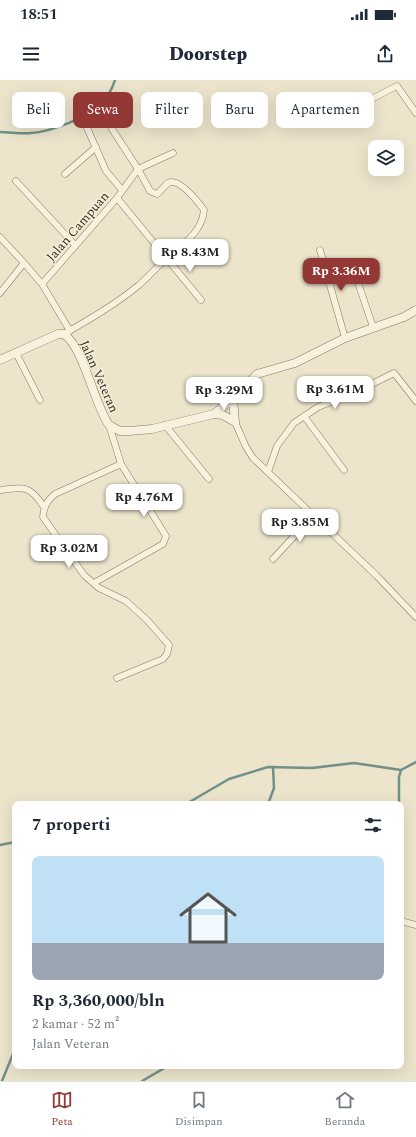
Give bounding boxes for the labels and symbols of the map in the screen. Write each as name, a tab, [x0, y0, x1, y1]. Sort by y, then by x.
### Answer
street label: Jalan Campuan	[41, 187, 114, 266]
pin: Rp 8.43M	[149, 239, 231, 273]
pin: Rp 3.36M	[300, 258, 382, 292]
street label: Jalan Veteran	[74, 337, 124, 416]
pin: Rp 3.61M	[294, 376, 376, 410]
pin: Rp 3.29M	[183, 377, 265, 411]
pin: Rp 4.76M	[103, 484, 185, 518]
pin: Rp 3.85M	[259, 509, 341, 543]
pin: Rp 3.02M	[28, 535, 110, 569]

